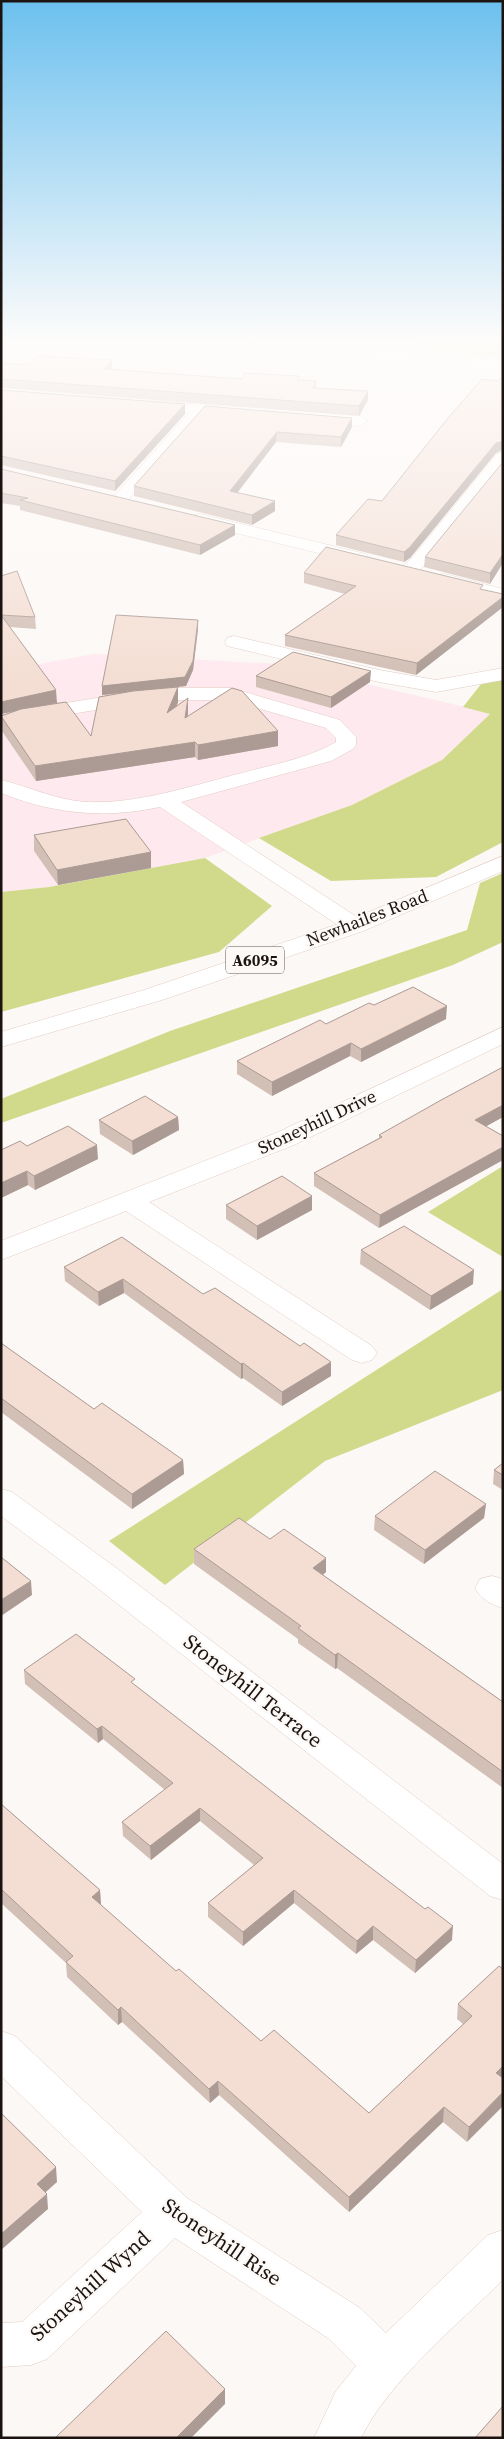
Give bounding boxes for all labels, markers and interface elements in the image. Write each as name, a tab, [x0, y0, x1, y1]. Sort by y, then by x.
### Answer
street label: Newhailes Road	[303, 883, 431, 952]
road number: A6095	[226, 946, 284, 974]
street label: Stoneyhill Drive	[253, 1083, 380, 1160]
street label: Stoneyhill Terrace	[178, 1627, 329, 1754]
street label: Stoneyhill Rise	[157, 2191, 288, 2292]
street label: Stoneyhill Wynd	[23, 2224, 156, 2348]

